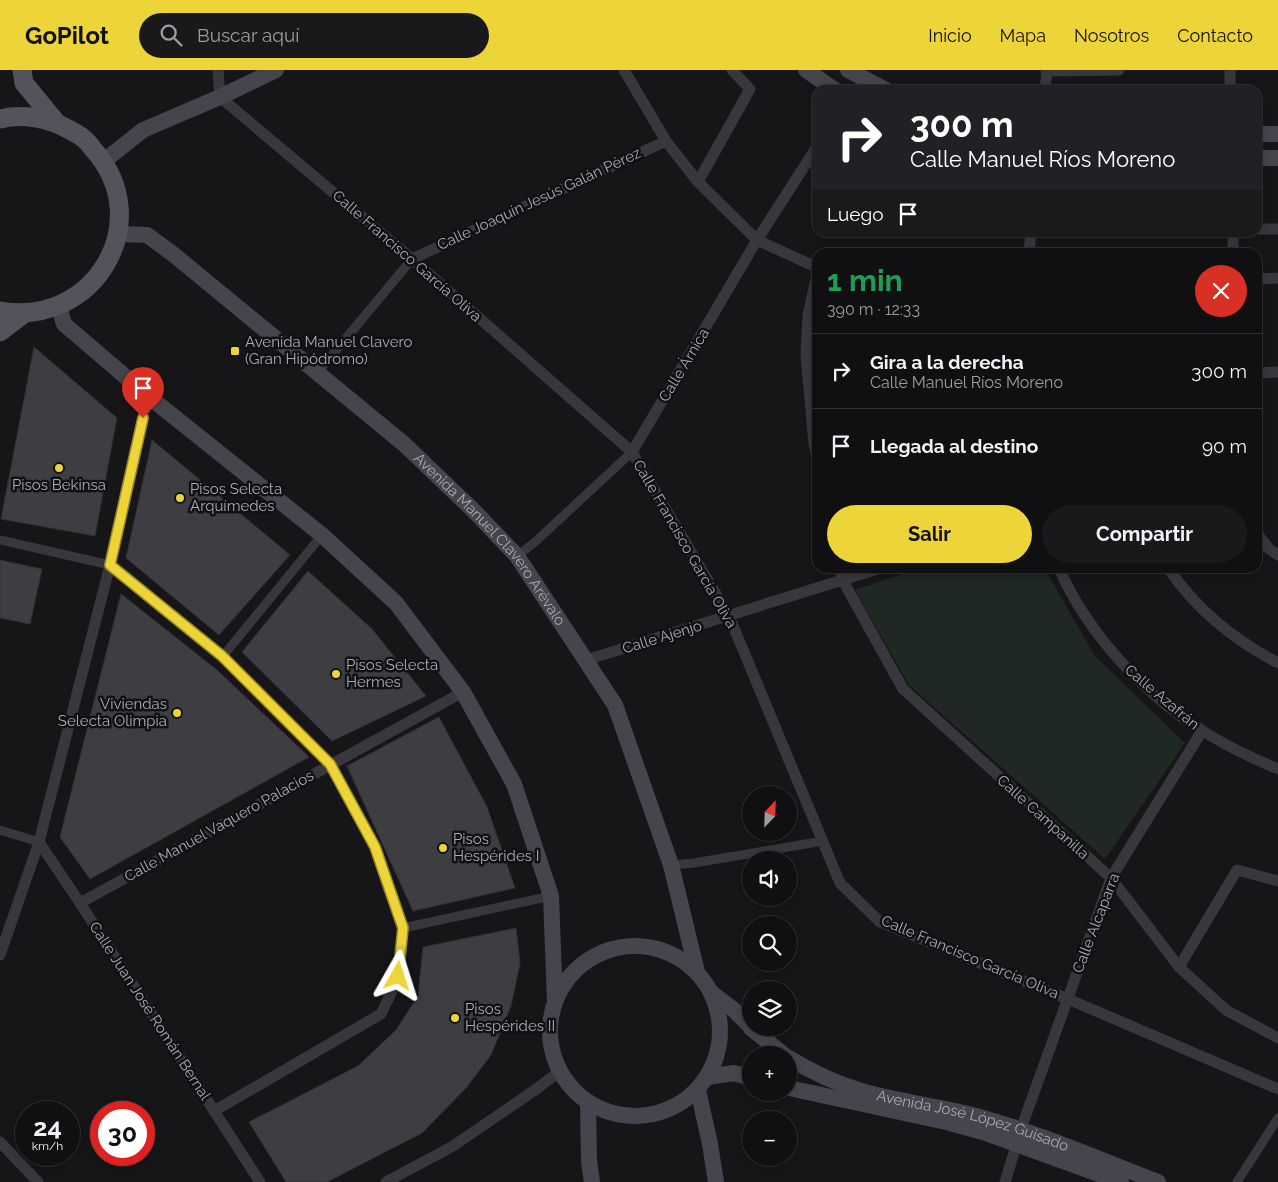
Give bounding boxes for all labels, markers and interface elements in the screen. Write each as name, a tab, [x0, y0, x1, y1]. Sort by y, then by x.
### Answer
search box	[139, 13, 489, 58]
text: GoPilot	[25, 21, 109, 50]
icon: search	[157, 21, 185, 49]
text: Buscar aquí	[197, 24, 299, 46]
text: Inicio	[928, 25, 972, 46]
text: Mapa	[1000, 25, 1046, 46]
text: Nosotros	[1074, 25, 1149, 46]
text: Contacto	[1177, 25, 1253, 46]
text: 300 m	[910, 104, 1014, 145]
icon: right	[827, 105, 892, 170]
street label: Calle Joaquín Jesús Galán Pérez	[434, 144, 644, 254]
text: Calle Manuel Ríos Moreno	[910, 146, 1175, 172]
street label: Calle Francisco García Oliva	[329, 186, 485, 326]
icon: arrive	[894, 200, 922, 228]
text: Luego	[827, 203, 884, 225]
text: 1 min	[827, 263, 903, 298]
button: close	[1195, 265, 1247, 317]
text: 390 m · 12:33	[827, 300, 920, 319]
street label: Calle Árnica	[655, 325, 713, 405]
place label: Avenida Manuel Clavero (Gran Hipódromo)	[245, 333, 413, 368]
marker: Avenida Manuel Clavero (Gran Hipódromo)	[229, 345, 241, 357]
text: Gira a la derecha	[870, 351, 1024, 373]
icon: right	[827, 357, 855, 385]
text: 300 m	[1191, 360, 1247, 382]
pin	[122, 367, 164, 418]
text: Calle Manuel Ríos Moreno	[870, 373, 1063, 392]
icon: arrive	[129, 374, 157, 402]
icon: arrive	[827, 432, 855, 460]
text: Llegada al destino	[870, 435, 1038, 457]
text: 90 m	[1202, 435, 1247, 457]
street label: Avenida Manuel Clavero Arévalo	[410, 449, 569, 629]
street label: Calle Francisco García Oliva	[629, 457, 741, 631]
marker: Pisos Bekinsa	[53, 462, 65, 474]
place label: Pisos Bekinsa	[12, 476, 106, 494]
place label: Pisos Selecta Arquímedes	[190, 480, 282, 515]
marker: Pisos Selecta Arquímedes	[174, 492, 186, 504]
button: Salir	[827, 505, 1032, 563]
button: Compartir	[1042, 505, 1247, 563]
street label: Calle Ajenjo	[620, 616, 704, 658]
place label: Pisos Selecta Hermes	[346, 656, 438, 691]
street label: Calle Azafrán	[1121, 661, 1203, 733]
marker: Pisos Selecta Hermes	[330, 668, 342, 680]
place label: Viviendas Selecta Olimpia	[58, 695, 167, 730]
marker: Viviendas Selecta Olimpia	[171, 707, 183, 719]
street label: Calle Manuel Vaquero Palacios	[121, 766, 317, 886]
street label: Calle Campanilla	[993, 771, 1093, 863]
north arrow	[742, 786, 798, 841]
map controls	[742, 786, 797, 1166]
place label: Pisos Hespérides I	[453, 830, 540, 865]
marker: Pisos Hespérides I	[437, 842, 449, 854]
button: sound	[742, 851, 797, 906]
street label: Calle Alcaparra	[1069, 871, 1123, 975]
street label: Calle Francisco García Oliva	[878, 911, 1062, 1003]
button: search	[742, 916, 797, 971]
street label: Calle Juan José Román Bernal	[85, 918, 215, 1104]
position arrow	[371, 949, 423, 1001]
button: layers	[742, 981, 797, 1036]
place label: Pisos Hespérides II	[465, 1000, 555, 1035]
marker: Pisos Hespérides II	[449, 1012, 461, 1024]
button: +	[742, 1046, 797, 1101]
street label: Avenida José López Guisado	[875, 1086, 1071, 1155]
speed limit sign: 30	[90, 1101, 155, 1166]
button: −	[742, 1111, 797, 1166]
text: 24	[33, 1112, 62, 1142]
text: km/h	[32, 1139, 63, 1153]

